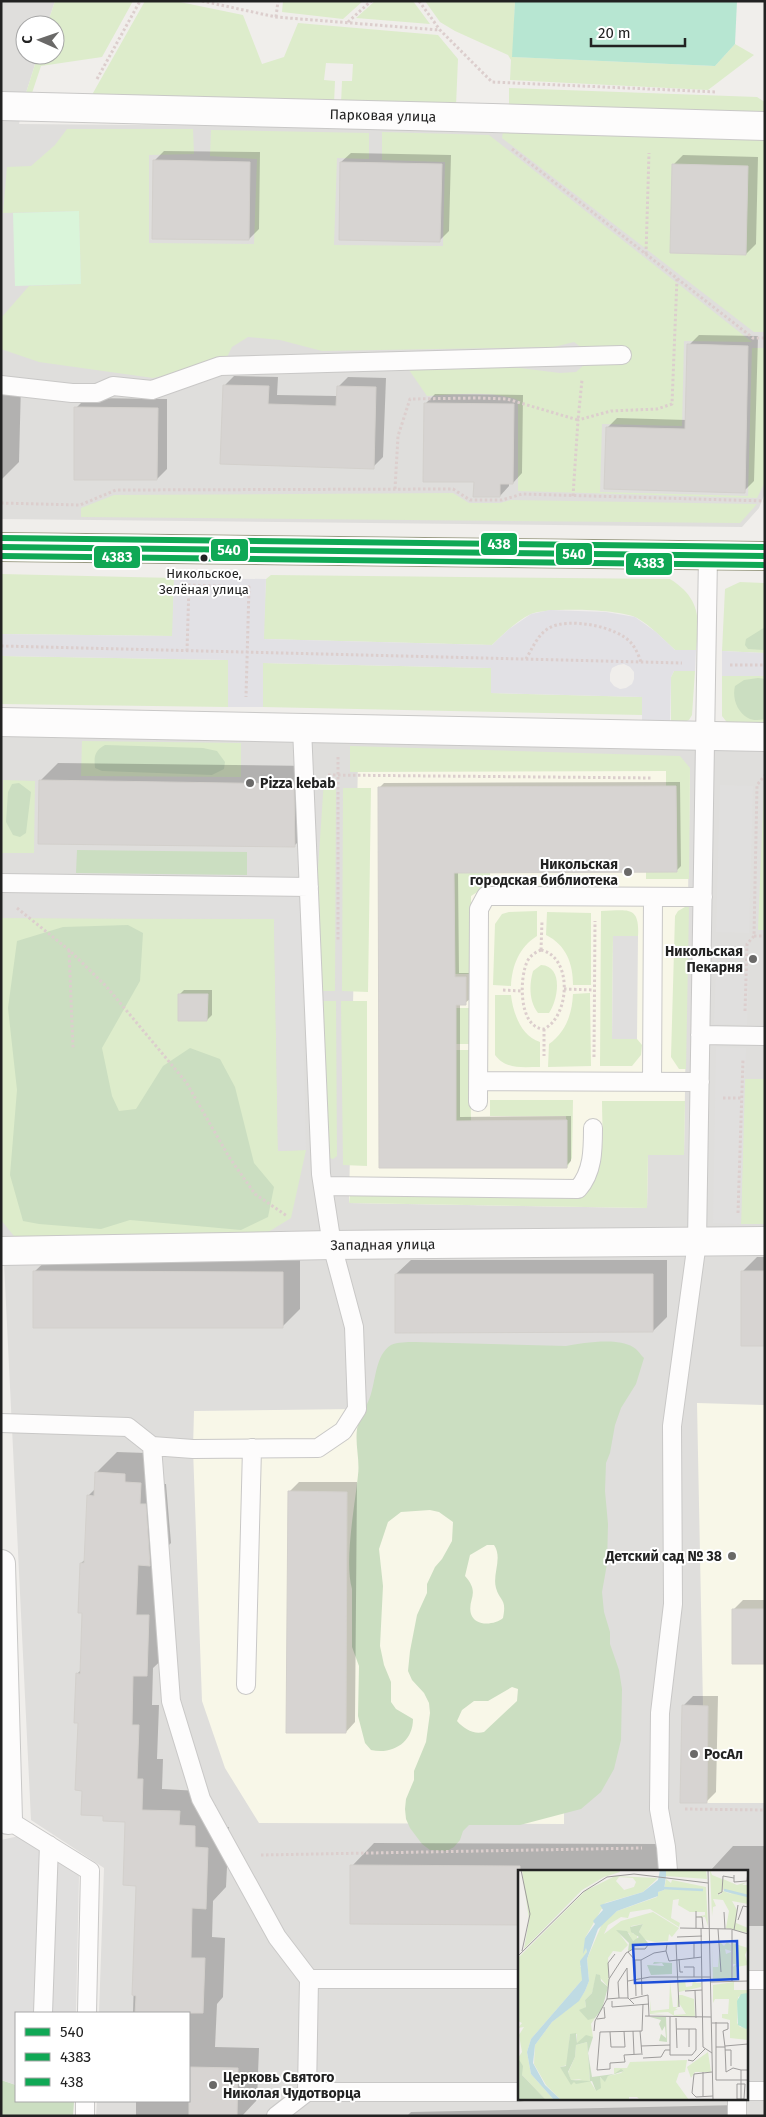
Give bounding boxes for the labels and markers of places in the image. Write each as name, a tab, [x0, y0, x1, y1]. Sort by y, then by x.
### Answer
marker: Никольское, Зелёная улица	[199, 553, 209, 563]
place label: Никольское, Зелёная улица	[159, 566, 249, 597]
place label: Pizza kebab	[260, 775, 336, 792]
marker: Pizza kebab	[244, 777, 256, 789]
place label: Никольская городская библиотека	[470, 856, 618, 889]
marker: Никольская городская библиотека	[622, 866, 634, 878]
place label: Никольская Пекарня	[665, 943, 743, 976]
marker: Никольская Пекарня	[747, 953, 759, 965]
place label: Детский сад № 38	[604, 1548, 722, 1565]
marker: Детский сад № 38	[726, 1550, 738, 1562]
place label: РосАл	[704, 1746, 743, 1763]
marker: РосАл	[688, 1748, 700, 1760]
place label: Церковь Святого Николая Чудотворца	[223, 2069, 361, 2102]
marker: Церковь Святого Николая Чудотворца	[207, 2079, 219, 2091]

